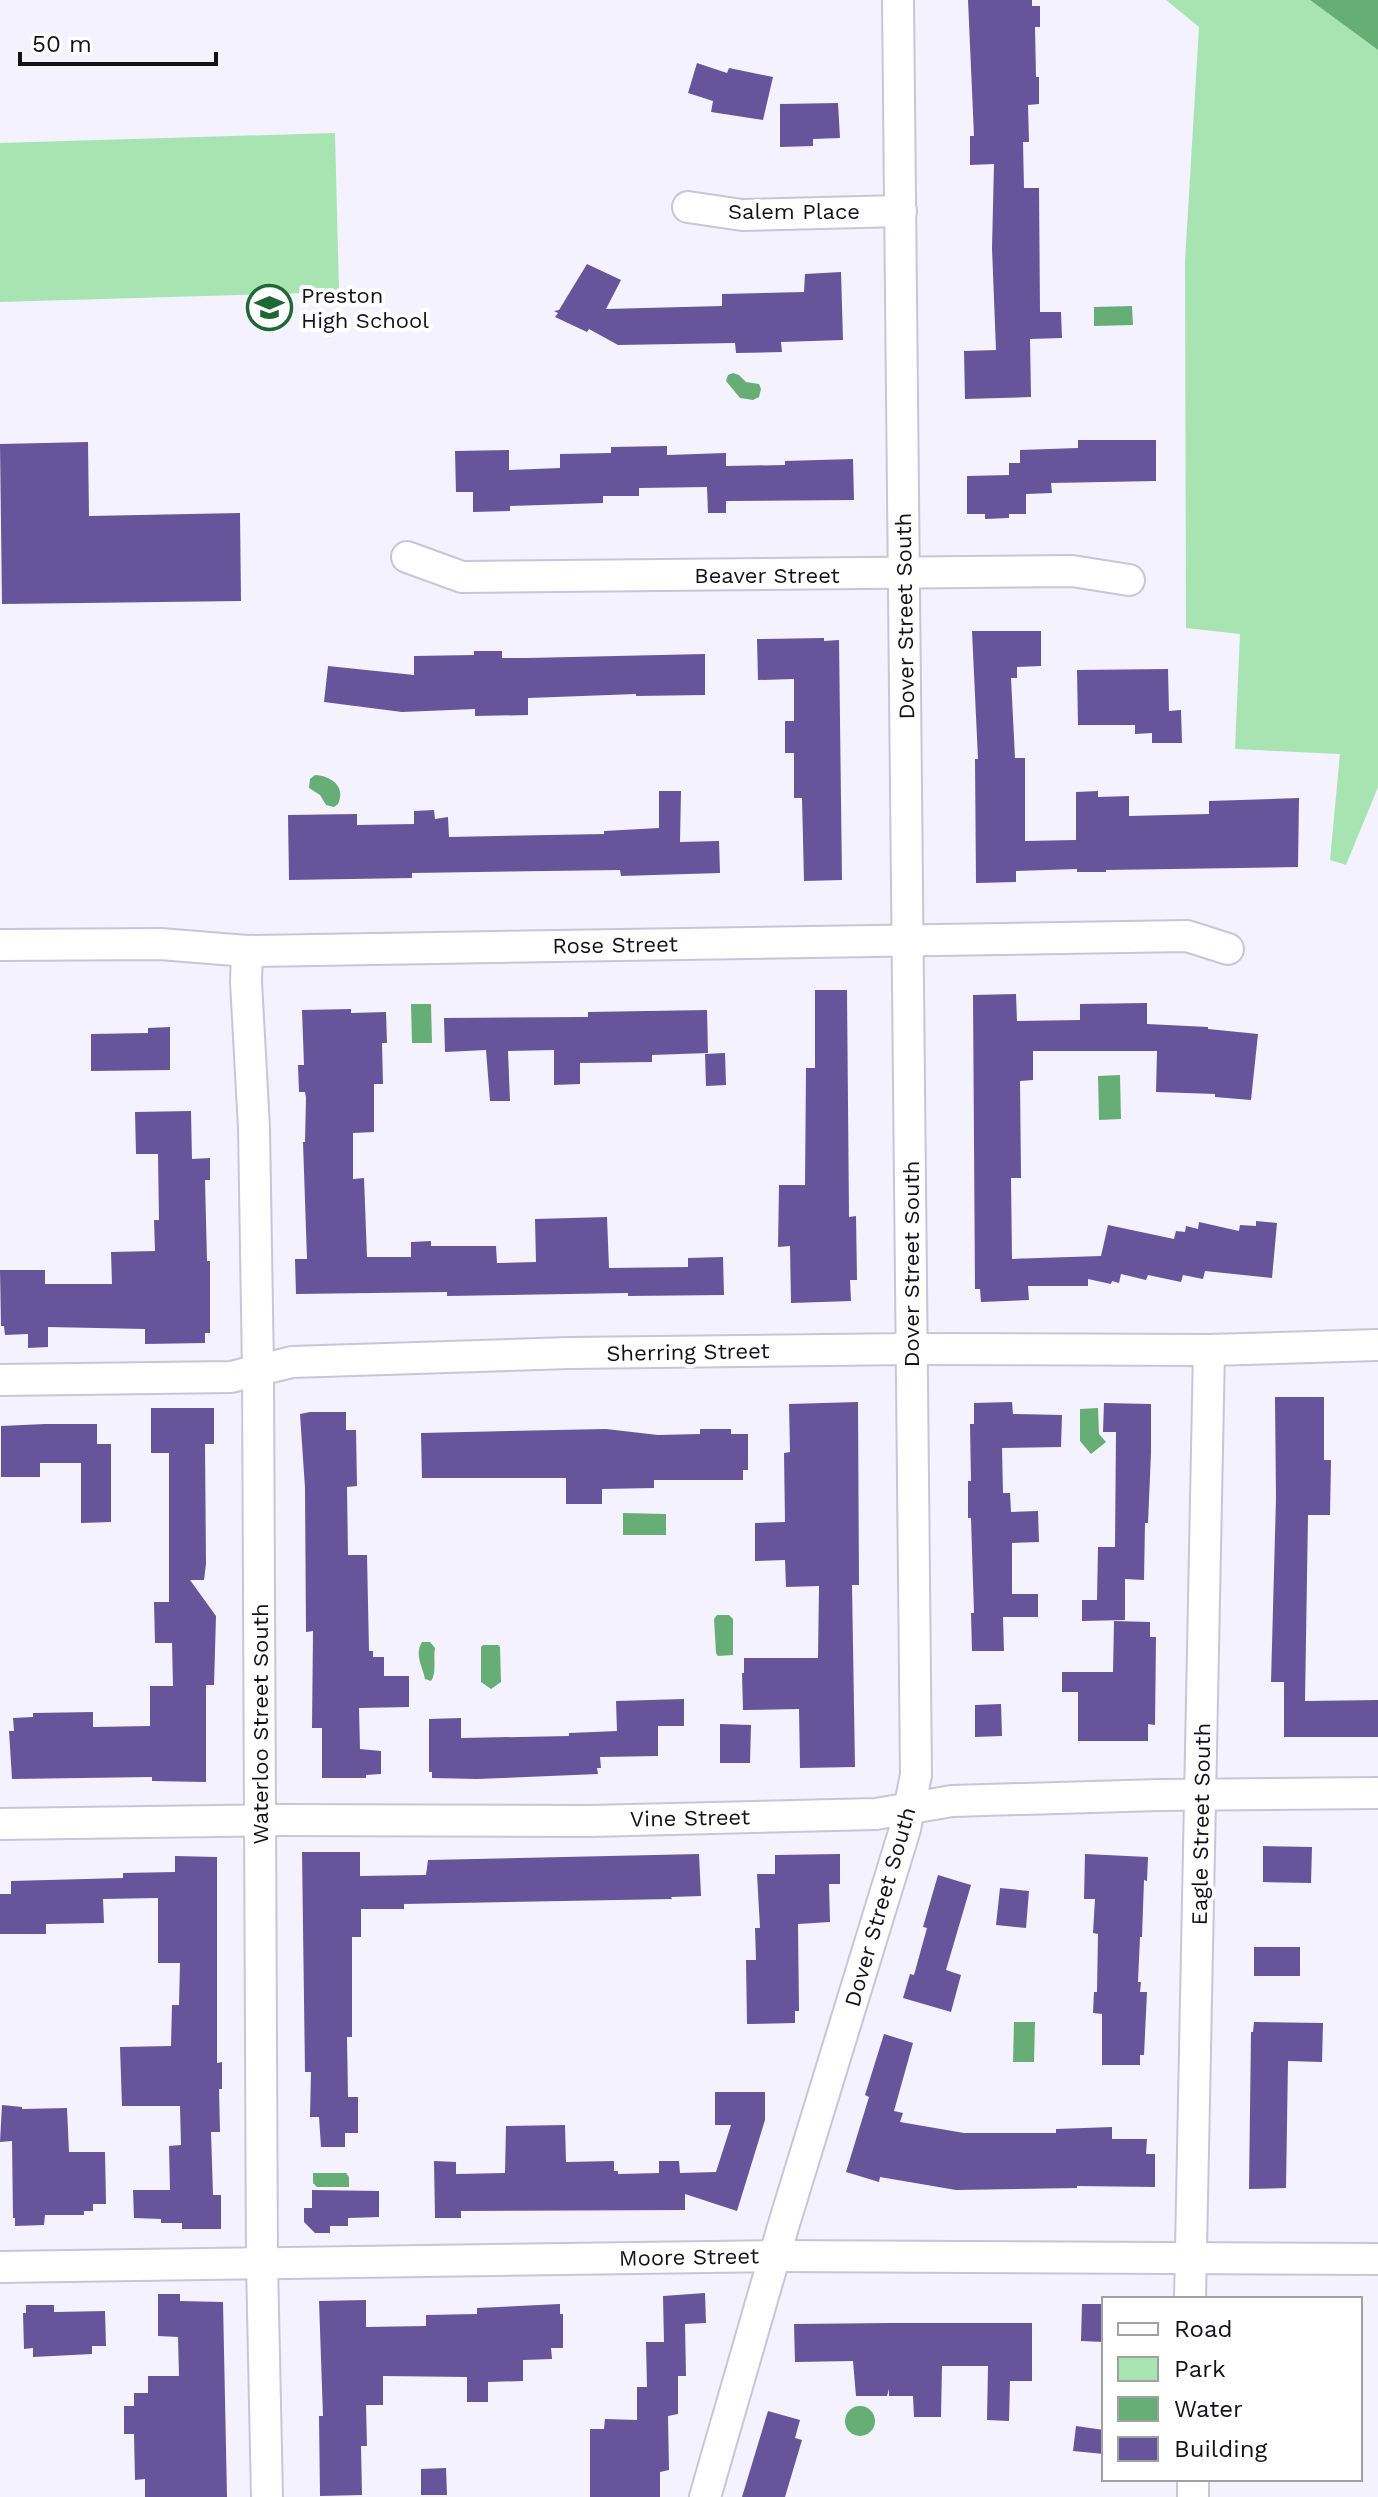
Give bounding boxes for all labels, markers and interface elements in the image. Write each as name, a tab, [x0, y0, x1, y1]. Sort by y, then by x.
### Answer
scale bar	[20, 16, 216, 66]
text: 50 m	[32, 30, 92, 58]
street label: Salem Place	[728, 199, 860, 224]
place label: Preston High School	[301, 283, 429, 333]
school or university icon: Preston High School	[246, 284, 294, 332]
street label: Dover Street South	[891, 512, 919, 720]
street label: Beaver Street	[694, 563, 840, 588]
street label: Rose Street	[552, 931, 678, 959]
street label: Dover Street South	[899, 1161, 924, 1367]
street label: Sherring Street	[606, 1338, 770, 1366]
street label: Waterloo Street South	[248, 1603, 273, 1845]
street label: Eagle Street South	[1187, 1723, 1215, 1925]
street label: Vine Street	[630, 1804, 750, 1832]
street label: Dover Street South	[840, 1804, 920, 2010]
street label: Moore Street	[619, 2243, 759, 2271]
legend	[1102, 2297, 1362, 2481]
text: Road	[1174, 2315, 1233, 2343]
text: Park	[1174, 2355, 1226, 2383]
text: Water	[1174, 2395, 1243, 2423]
text: Building	[1174, 2435, 1267, 2463]

